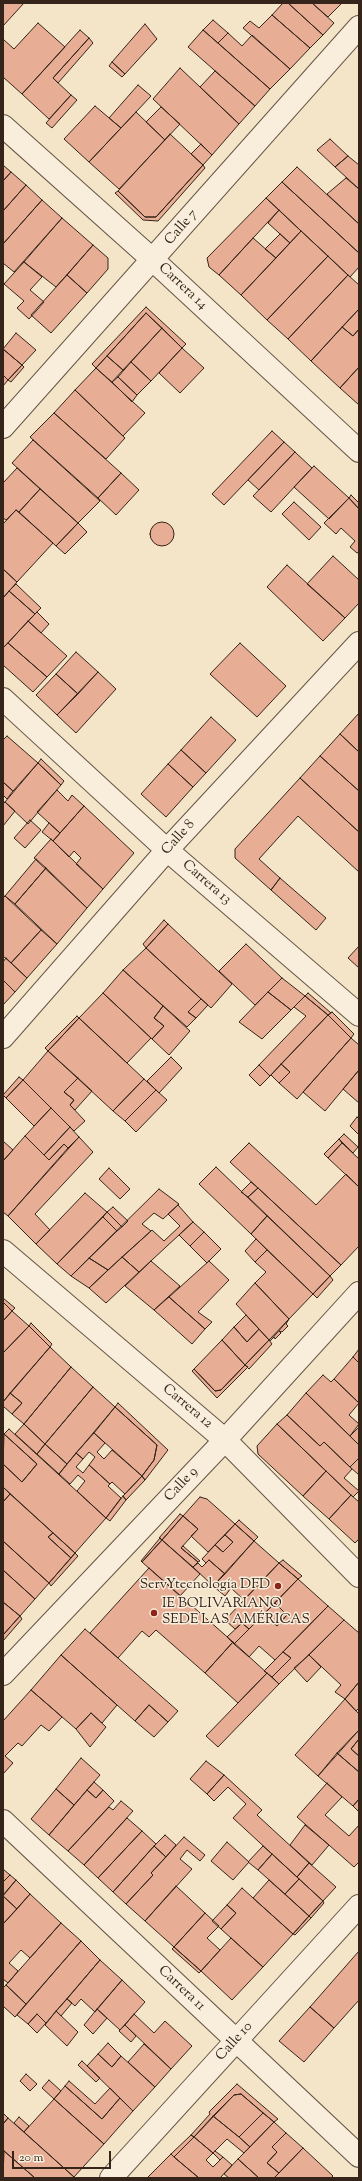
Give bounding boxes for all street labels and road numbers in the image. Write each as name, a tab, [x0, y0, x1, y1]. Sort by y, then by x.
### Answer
street label: Calle 7	[162, 207, 202, 249]
street label: Carrera 14	[154, 260, 210, 314]
street label: Calle 8	[159, 817, 199, 859]
street label: Carrera 13	[178, 857, 234, 909]
street label: Carrera 12	[158, 1381, 216, 1433]
street label: Calle 9	[162, 1464, 202, 1506]
street label: Carrera 11	[154, 1963, 208, 2015]
street label: Calle 10	[213, 2019, 257, 2065]

